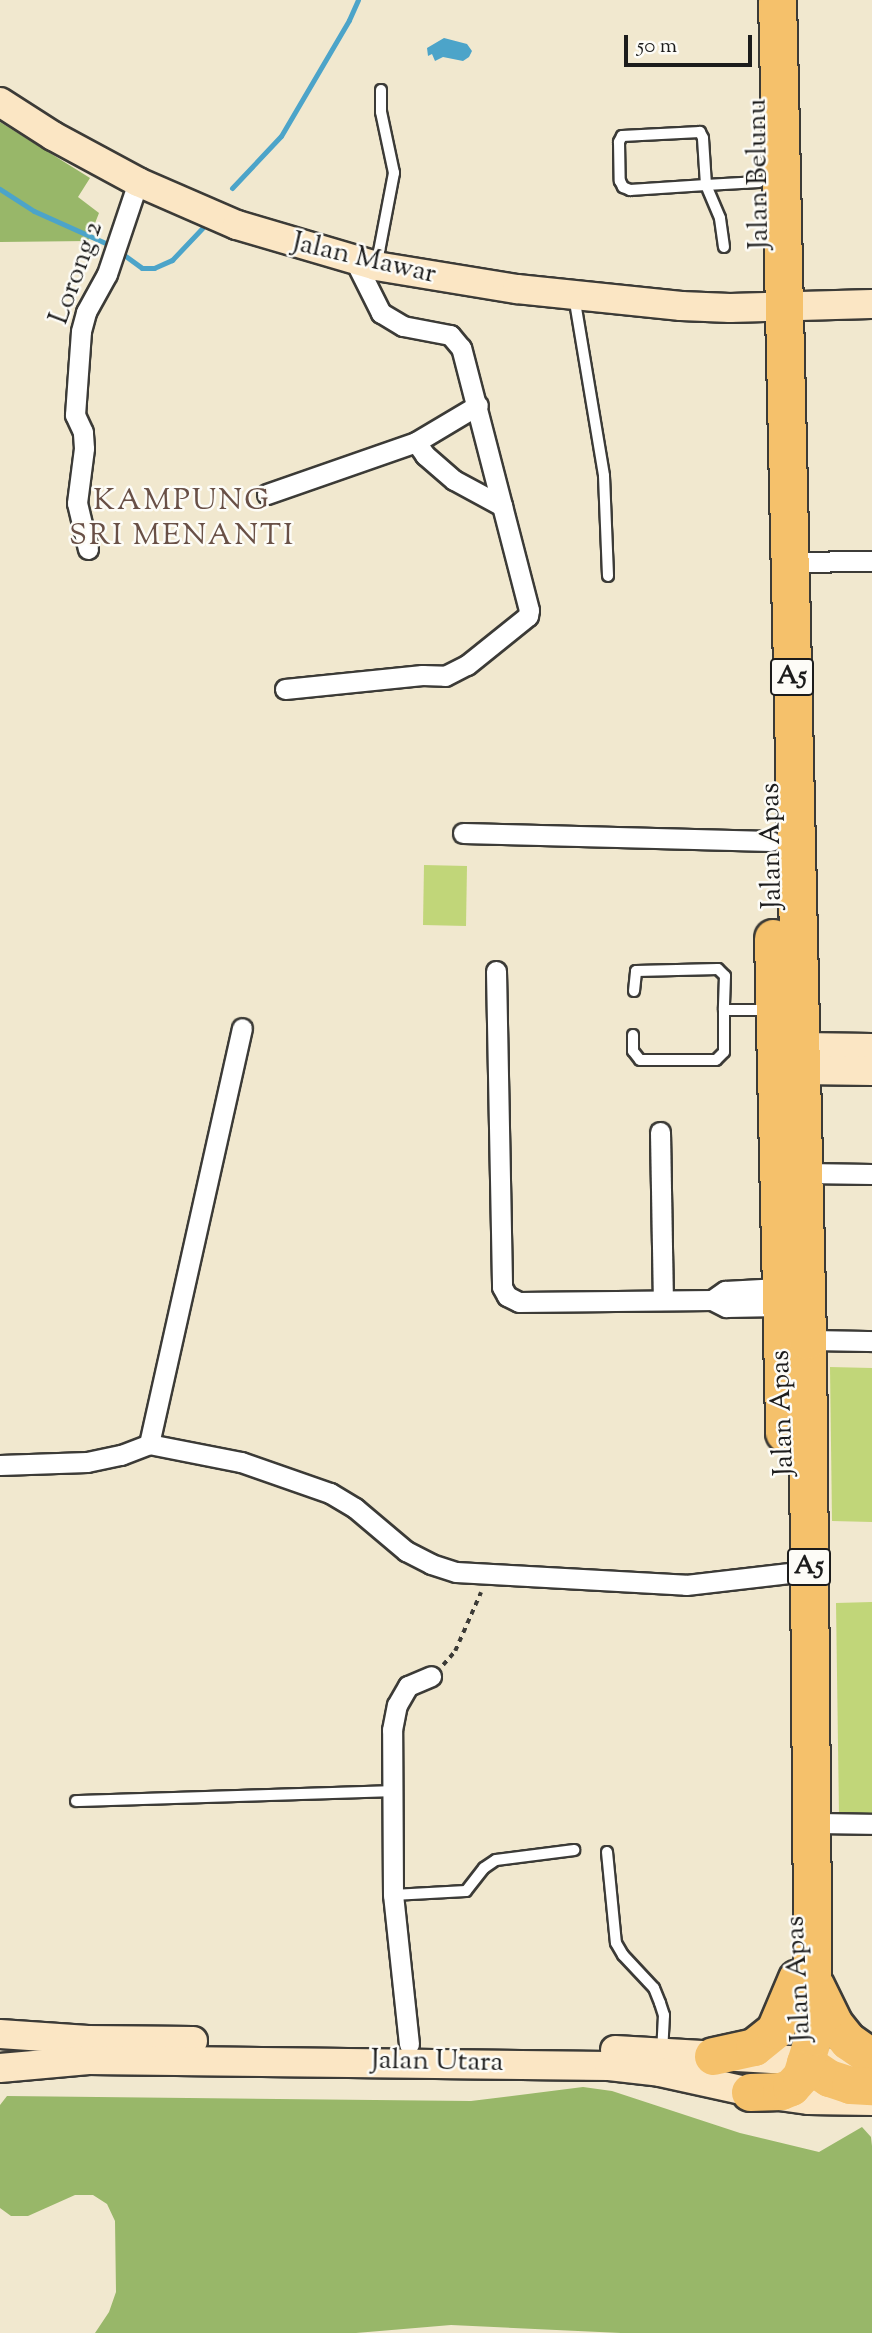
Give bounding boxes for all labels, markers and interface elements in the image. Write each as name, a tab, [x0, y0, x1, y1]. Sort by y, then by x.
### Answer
scale bar	[627, 21, 755, 65]
text: 50 m	[637, 32, 677, 62]
street label: Jalan Belunu	[741, 98, 777, 250]
street label: Lorong 2	[43, 217, 111, 329]
street label: Jalan Mawar	[289, 226, 439, 292]
district label: KAMPUNG SRI MENANTI	[70, 484, 294, 554]
road number: A5	[769, 654, 815, 699]
street label: Jalan Apas	[754, 783, 790, 909]
street label: Jalan Apas	[764, 1349, 802, 1477]
road number: A5	[786, 1544, 832, 1590]
street label: Jalan Apas	[779, 1915, 819, 2043]
street label: Jalan Utara	[370, 2044, 504, 2080]

